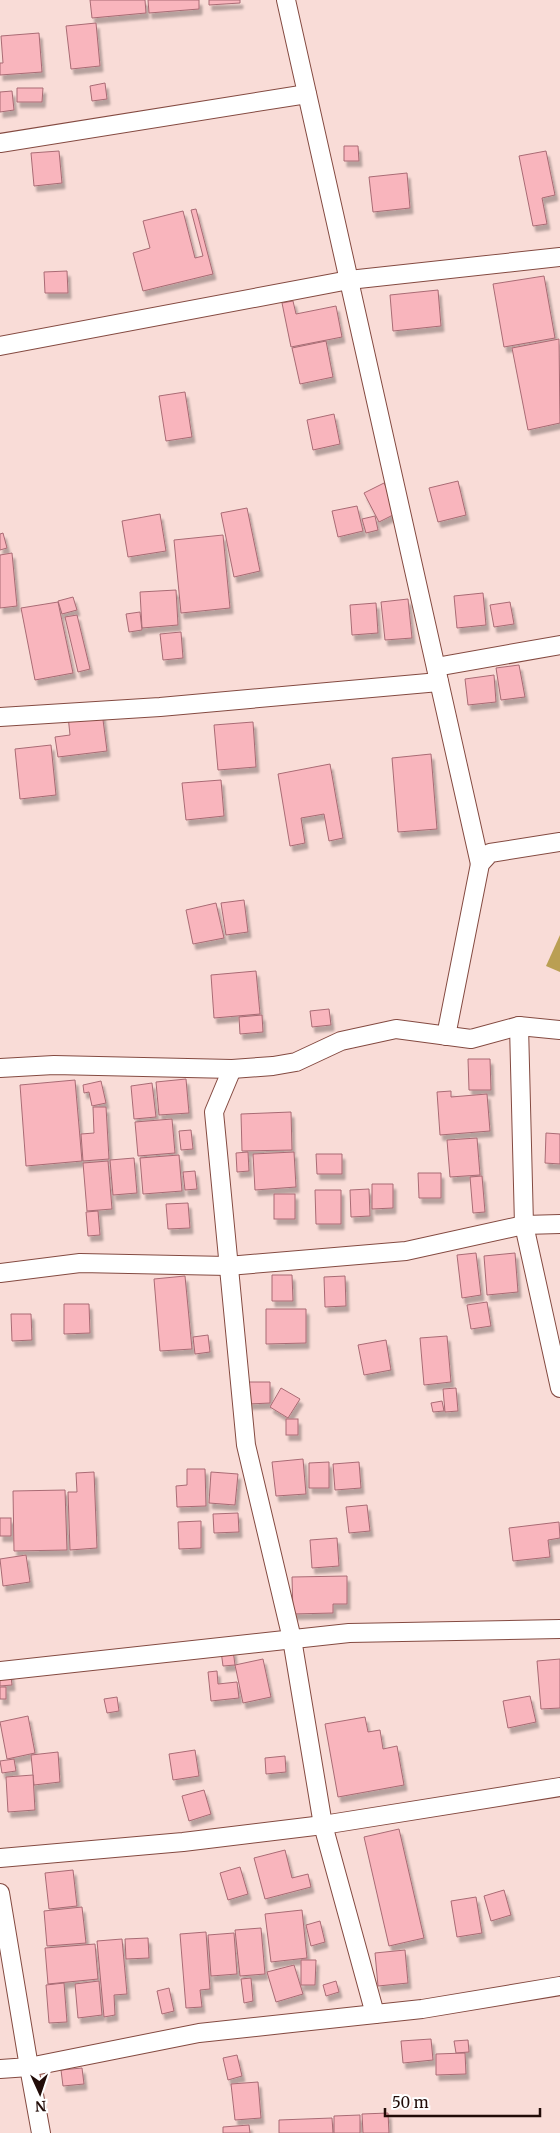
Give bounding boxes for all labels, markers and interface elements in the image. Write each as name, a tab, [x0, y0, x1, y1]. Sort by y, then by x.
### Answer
north arrow	[15, 2068, 65, 2118]
scale bar	[385, 2086, 540, 2118]
text: 50 m	[392, 2093, 429, 2112]
text: N	[35, 2097, 47, 2115]

